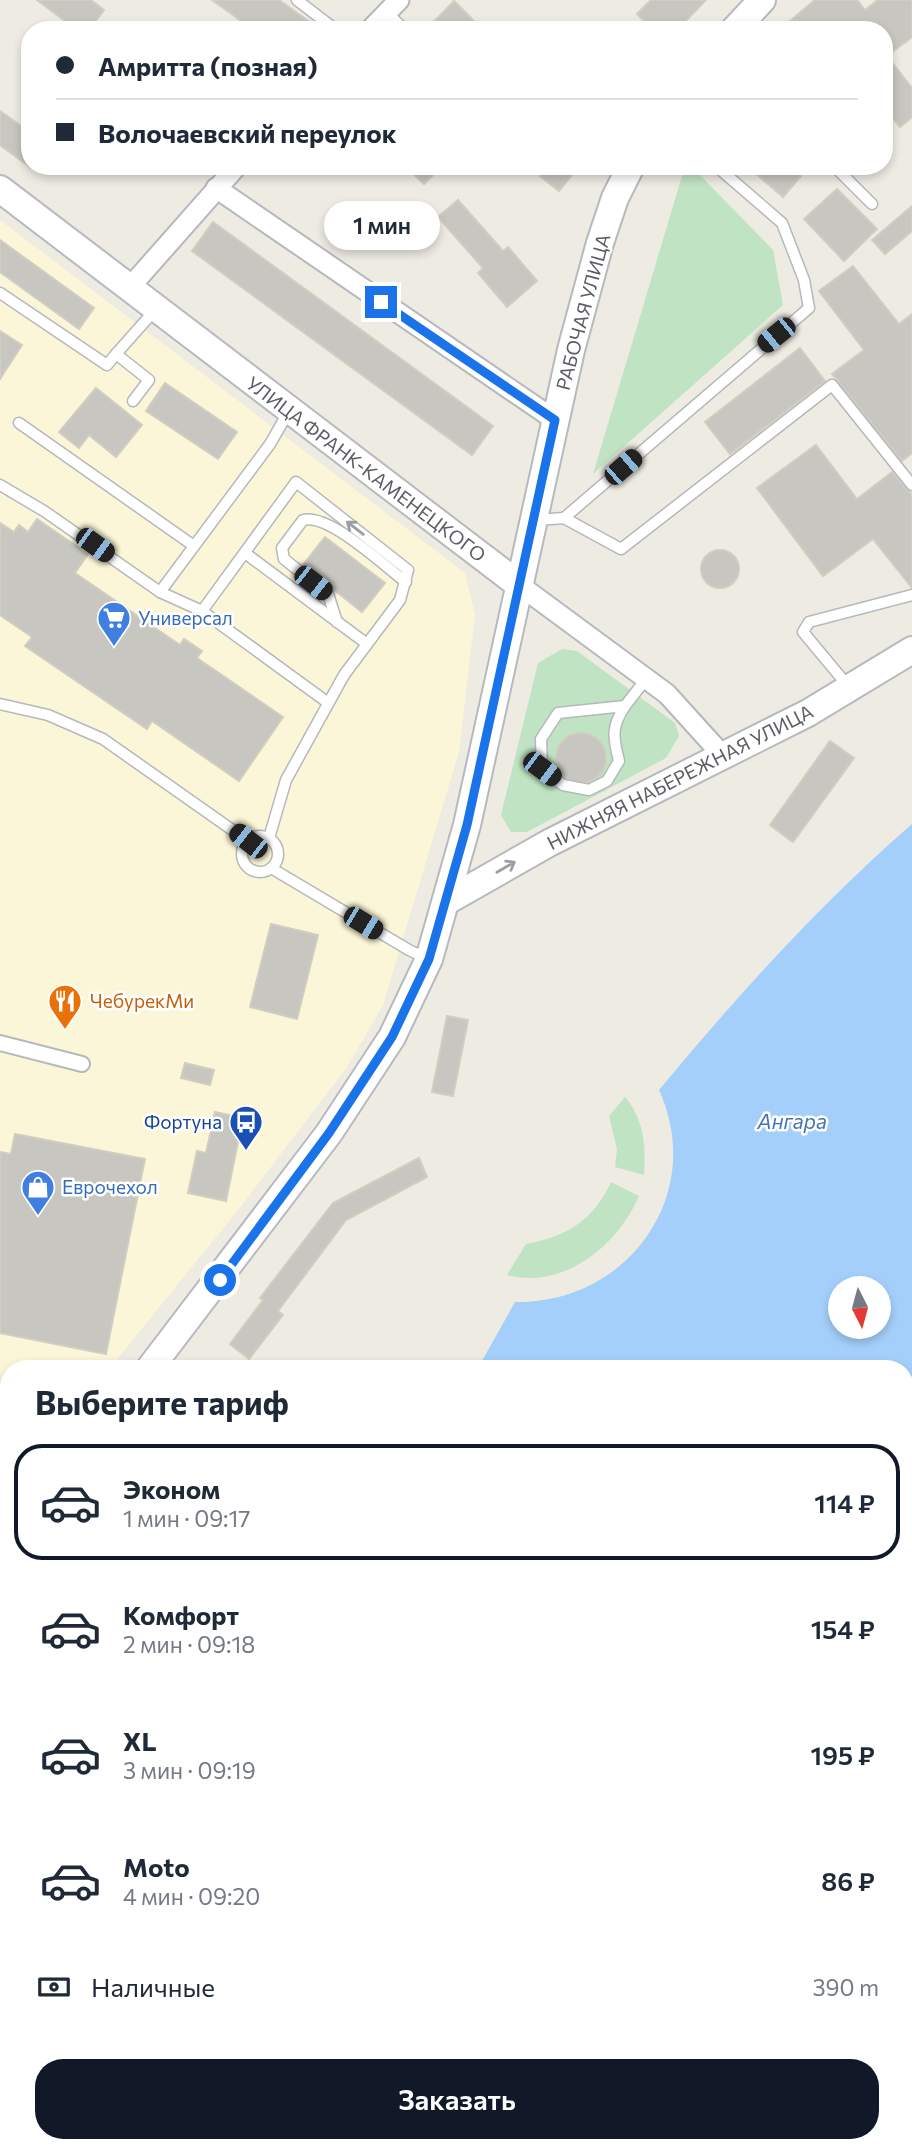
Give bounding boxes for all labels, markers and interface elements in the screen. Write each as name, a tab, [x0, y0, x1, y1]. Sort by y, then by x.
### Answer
text: Амритта (позная)	[98, 50, 318, 81]
text: Волочаевский переулок	[98, 117, 397, 148]
callout: 1 мин	[323, 201, 439, 250]
text: 1 мин	[353, 211, 411, 239]
street label: РАБОЧАЯ УЛИЦА	[551, 231, 614, 393]
route end	[365, 286, 397, 318]
car	[754, 314, 799, 356]
street label: УЛИЦА ФРАНК-КАМЕНЕЦКОГО	[242, 371, 491, 566]
car	[601, 445, 646, 489]
one-way arrow	[346, 520, 364, 535]
car	[72, 524, 119, 566]
car	[290, 562, 337, 604]
supermarket icon: Универсал	[95, 599, 133, 648]
place label: Универсал	[138, 606, 233, 629]
street label: НИЖНЯЯ НАБЕРЕЖНАЯ УЛИЦА	[543, 699, 817, 854]
car	[519, 748, 566, 790]
car	[225, 820, 272, 862]
one-way arrow	[495, 860, 516, 873]
car	[340, 903, 387, 943]
restaurant icon: ЧебурекМи	[46, 982, 84, 1031]
place label: ЧебурекМи	[90, 989, 194, 1012]
bus stop icon: Фортуна	[227, 1103, 265, 1152]
water label: Ангара	[756, 1108, 827, 1133]
place label: Фортуна	[144, 1110, 222, 1133]
shop icon: Еврочехол	[19, 1168, 57, 1217]
place label: Еврочехол	[62, 1175, 158, 1198]
route start	[204, 1264, 236, 1296]
north arrow	[828, 1276, 891, 1339]
map controls	[828, 1276, 891, 1339]
text: Выберите тариф	[35, 1382, 289, 1422]
icon: car	[39, 1471, 102, 1534]
text: Эконом	[123, 1473, 220, 1504]
text: 114 ₽	[814, 1487, 875, 1518]
text: 1 мин · 09:17	[123, 1504, 251, 1532]
icon: car	[39, 1597, 102, 1660]
text: Комфорт	[123, 1599, 239, 1630]
text: 154 ₽	[811, 1613, 875, 1644]
text: 2 мин · 09:18	[123, 1630, 255, 1658]
icon: car	[39, 1723, 102, 1786]
text: XL	[123, 1725, 157, 1756]
text: 195 ₽	[811, 1739, 875, 1770]
text: 3 мин · 09:19	[123, 1756, 256, 1784]
icon: car	[39, 1849, 102, 1912]
text: Moto	[123, 1851, 190, 1882]
text: 86 ₽	[821, 1865, 875, 1896]
text: 4 мин · 09:20	[123, 1882, 260, 1910]
icon: cash	[35, 1968, 73, 2006]
text: Наличные	[91, 1971, 215, 2002]
text: 390 m	[812, 1973, 879, 2001]
button: Заказать	[35, 2059, 879, 2139]

